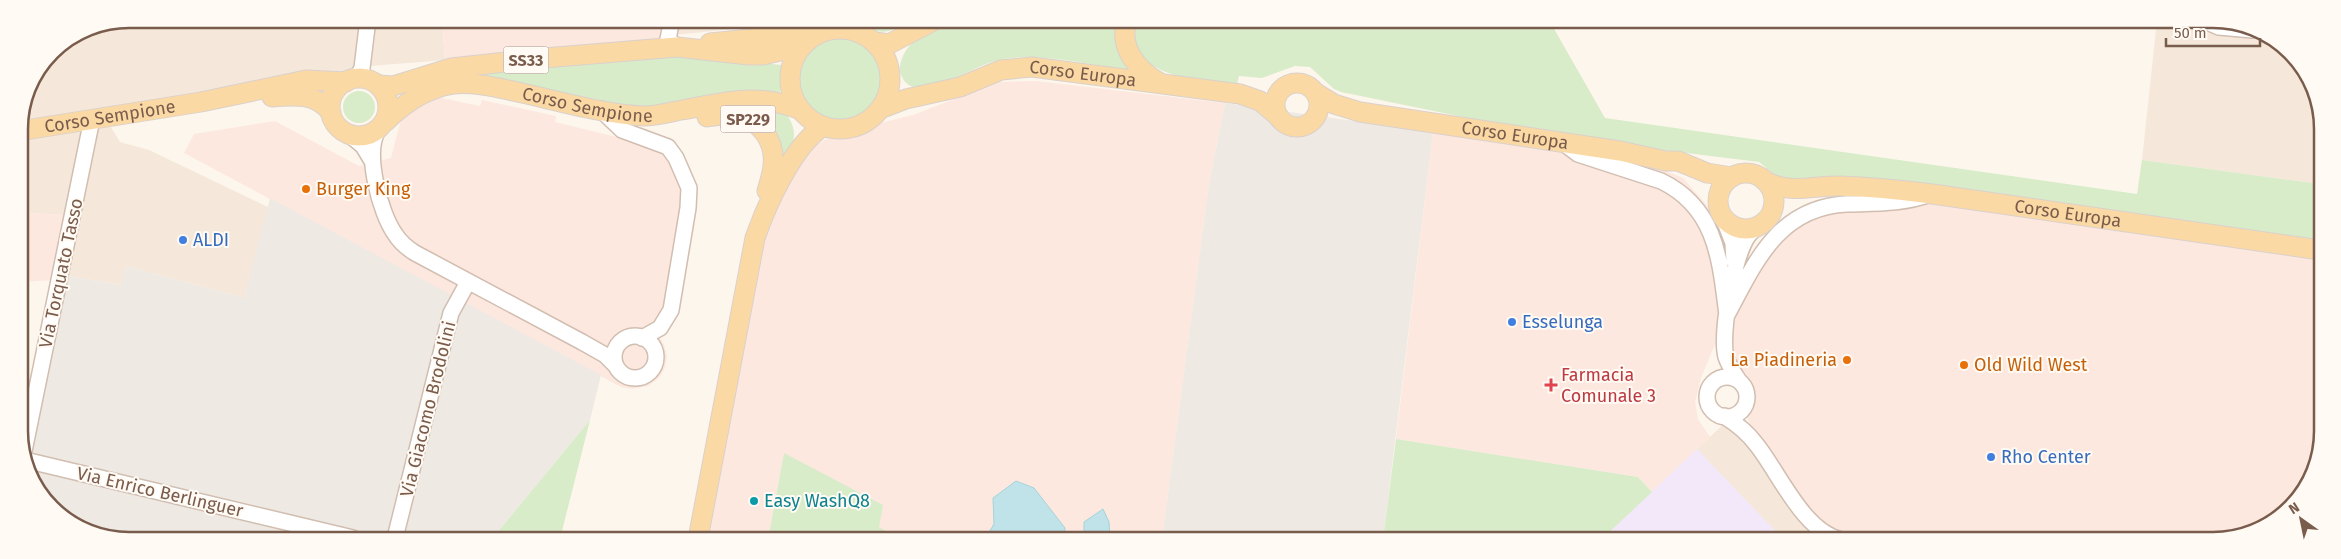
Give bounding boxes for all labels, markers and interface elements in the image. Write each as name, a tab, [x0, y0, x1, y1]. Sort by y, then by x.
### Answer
scale bar	[2166, 15, 2260, 47]
text: 50 m	[2174, 24, 2207, 42]
road number: SS33	[504, 46, 548, 74]
street label: Corso Europa	[1028, 56, 1138, 91]
street label: Corso Sempione	[520, 82, 653, 127]
street label: Corso Sempione	[43, 95, 177, 138]
road number: SP229	[720, 106, 776, 132]
street label: Corso Europa	[1460, 116, 1570, 154]
place label: Burger King	[316, 178, 411, 200]
marker: Burger King	[300, 183, 312, 195]
street label: Corso Europa	[2013, 195, 2123, 232]
street label: Via Torquato Tasso	[34, 196, 88, 350]
place label: ALDI	[193, 229, 229, 251]
marker: ALDI	[177, 234, 189, 246]
place label: Esselunga	[1522, 311, 1603, 333]
marker: Esselunga	[1506, 316, 1518, 328]
street label: Via Giacomo Brodolini	[395, 319, 461, 499]
place label: La Piadineria	[1730, 349, 1837, 371]
marker: La Piadineria	[1841, 354, 1853, 366]
place label: Old Wild West	[1974, 354, 2088, 376]
marker: Old Wild West	[1958, 359, 1970, 371]
place label: Farmacia Comunale 3	[1561, 364, 1656, 407]
marker: Farmacia Comunale 3	[1545, 379, 1557, 391]
place label: Rho Center	[2001, 446, 2091, 468]
marker: Rho Center	[1985, 451, 1997, 463]
street label: Via Enrico Berlinguer	[75, 462, 245, 522]
place label: Easy WashQ8	[764, 490, 870, 512]
north arrow	[2276, 494, 2326, 544]
marker: Easy WashQ8	[748, 495, 760, 507]
text: N	[2286, 499, 2303, 518]

